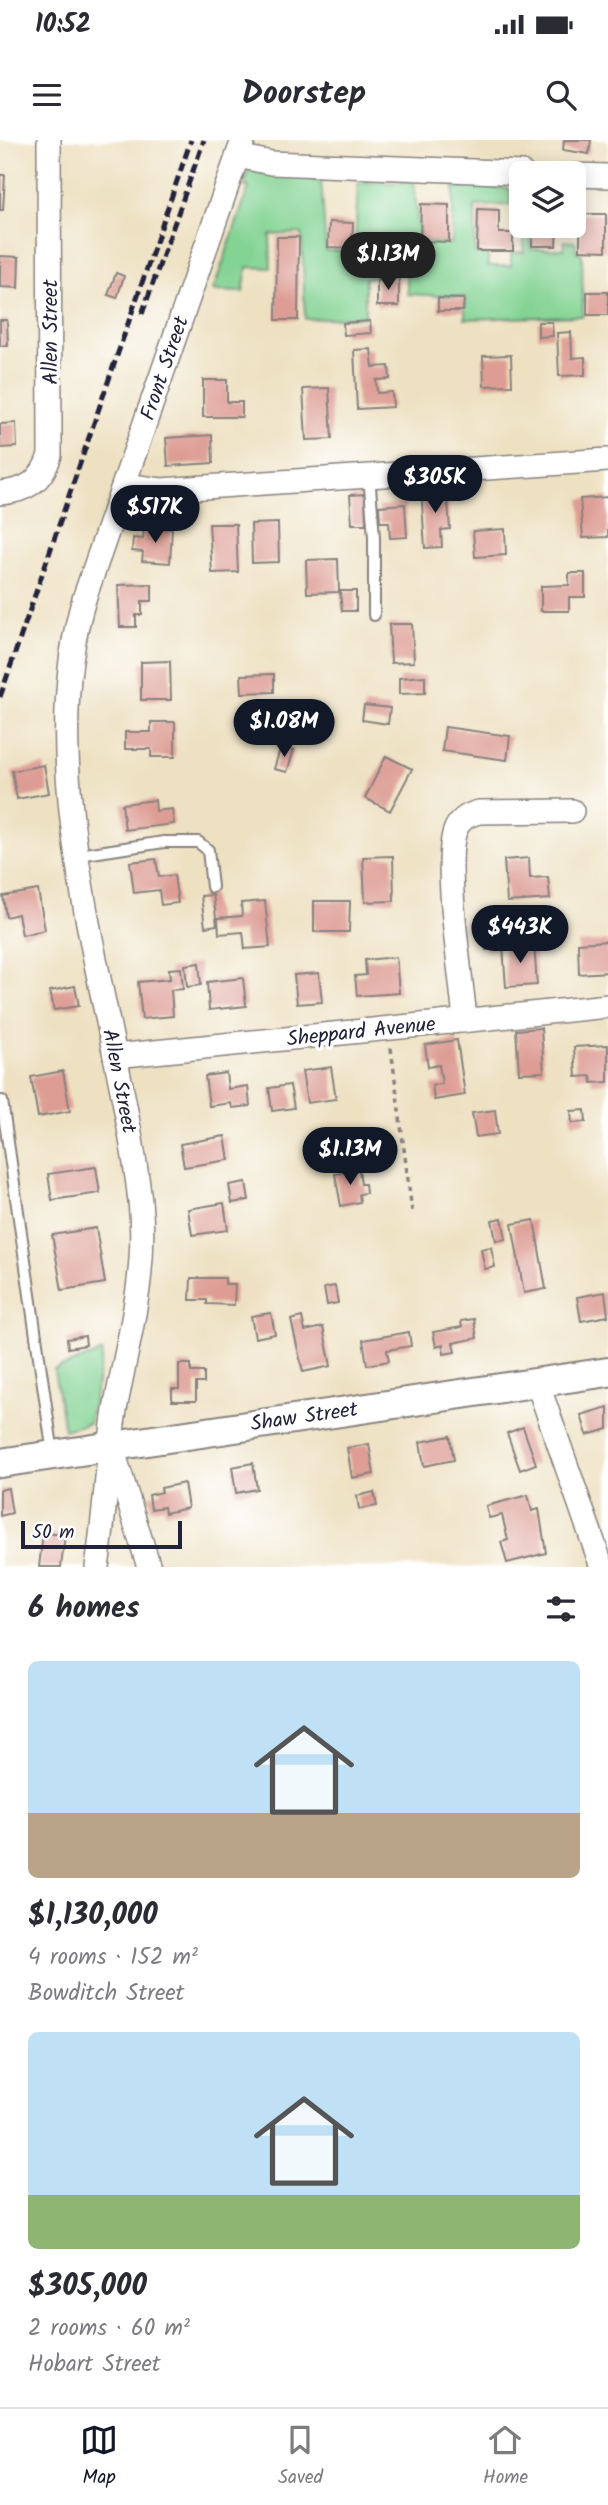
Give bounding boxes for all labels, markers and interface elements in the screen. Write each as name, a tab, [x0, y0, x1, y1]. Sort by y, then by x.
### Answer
text: 10:52	[35, 4, 91, 46]
text: Doorstep	[242, 69, 366, 120]
icon: menu	[28, 76, 66, 114]
icon: search	[542, 76, 580, 114]
map controls	[509, 161, 586, 238]
button: layers	[509, 161, 586, 238]
pin: $1.13M	[331, 232, 445, 292]
text: $1.13M	[357, 237, 419, 273]
street label: Allen Street	[35, 278, 68, 385]
street label: Front Street	[132, 311, 199, 425]
pin: $305K	[386, 456, 484, 515]
text: $305K	[403, 460, 467, 496]
pin: $517K	[106, 486, 204, 545]
text: $517K	[127, 490, 183, 526]
pin: $1.08M	[227, 700, 341, 759]
text: $1.08M	[250, 704, 318, 740]
pin: $443K	[471, 906, 569, 965]
text: $443K	[487, 910, 553, 946]
street label: Sheppard Avenue	[285, 1008, 438, 1057]
street label: Allen Street	[92, 1026, 145, 1137]
pin: $1.13M	[293, 1128, 407, 1187]
text: $1.13M	[319, 1132, 381, 1168]
street label: Shaw Street	[248, 1394, 361, 1441]
scale bar	[21, 1518, 182, 1550]
text: 50 m	[32, 1518, 74, 1548]
text: 6 homes	[28, 1585, 140, 1633]
icon: filters	[542, 1590, 580, 1628]
icon: home	[241, 1707, 367, 1833]
text: $1,130,000	[28, 1892, 158, 1940]
text: 4 rooms · 152 m²	[28, 1940, 198, 1976]
text: Bowditch Street	[28, 1976, 185, 2012]
icon: home	[241, 2078, 367, 2204]
text: $305,000	[28, 2263, 147, 2311]
text: 2 rooms · 60 m²	[28, 2311, 190, 2347]
text: Hobart Street	[28, 2347, 161, 2383]
tab: Map	[80, 2421, 118, 2493]
tab: Saved	[278, 2421, 323, 2493]
tab: Home	[483, 2421, 528, 2493]

